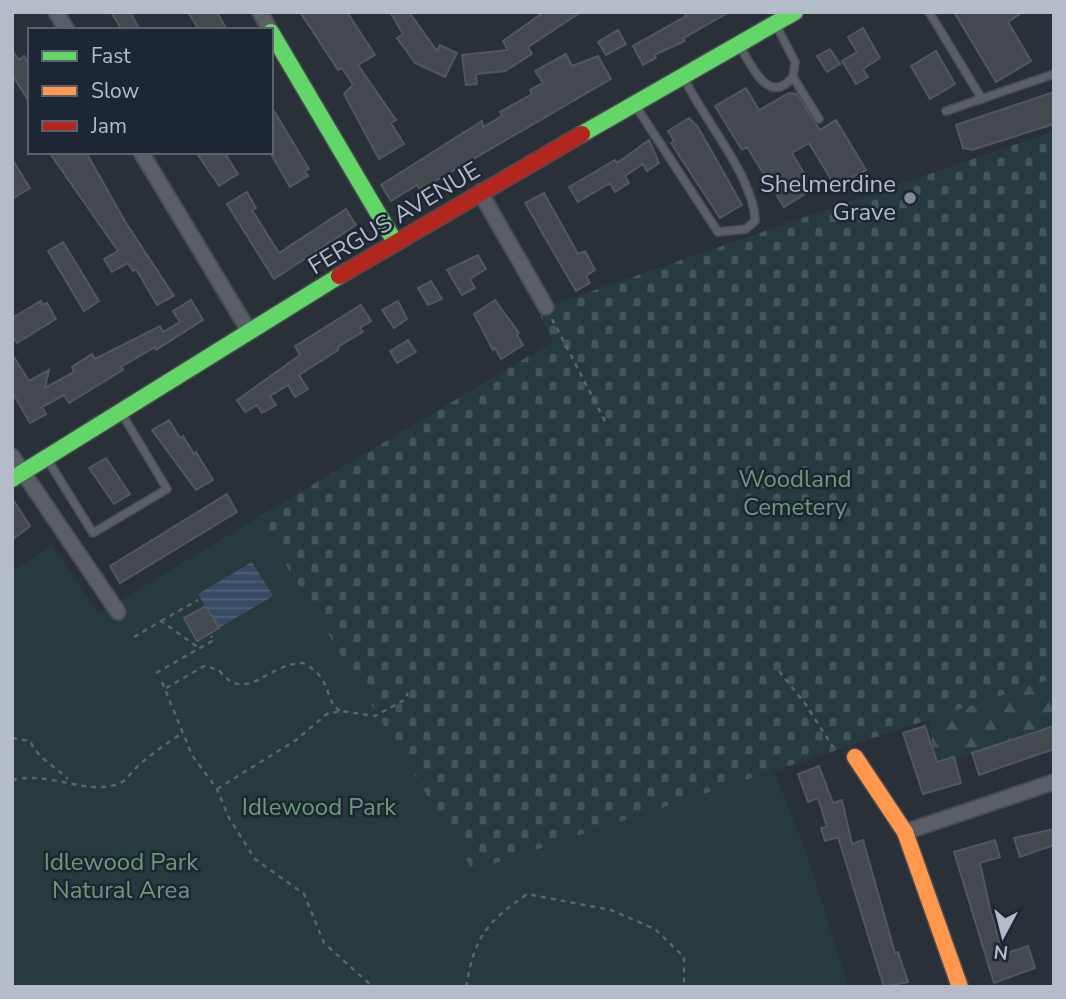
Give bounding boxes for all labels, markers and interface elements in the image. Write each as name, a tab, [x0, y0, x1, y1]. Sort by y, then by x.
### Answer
legend	[28, 28, 273, 154]
text: Fast	[91, 42, 131, 70]
text: Slow	[91, 77, 140, 105]
text: Jam	[90, 112, 127, 140]
street label: FERGUS AVENUE	[302, 154, 486, 282]
place label: Shelmerdine Grave	[760, 168, 896, 228]
marker: Shelmerdine Grave	[902, 190, 918, 206]
park label: Woodland Cemetery	[738, 463, 852, 523]
park label: Idlewood Park	[242, 791, 397, 823]
park label: Idlewood Park Natural Area	[44, 846, 199, 906]
north arrow	[968, 901, 1038, 971]
text: N	[992, 938, 1010, 966]

